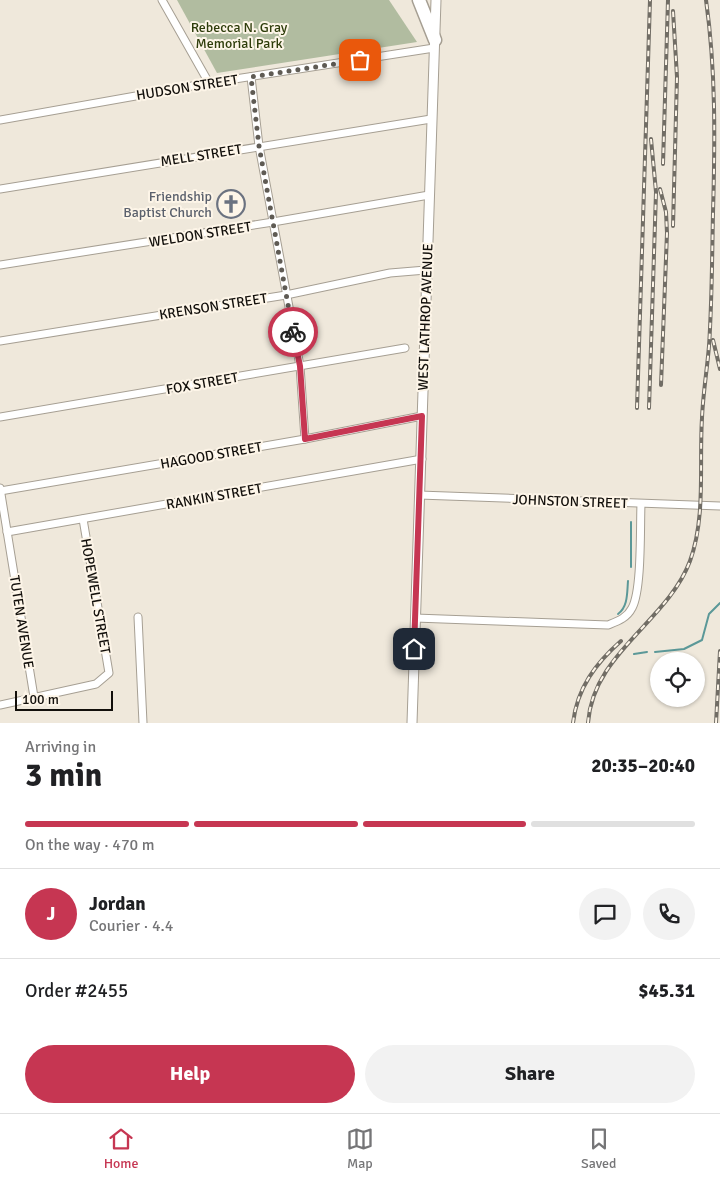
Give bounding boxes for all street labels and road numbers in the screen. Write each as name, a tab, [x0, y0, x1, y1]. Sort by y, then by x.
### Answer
street label: HUDSON STREET	[135, 71, 239, 104]
street label: MELL STREET	[159, 141, 243, 170]
street label: WELDON STREET	[148, 218, 253, 251]
street label: WEST LATHROP AVENUE	[414, 243, 437, 391]
street label: KRENSON STREET	[158, 290, 268, 323]
street label: FOX STREET	[165, 369, 240, 398]
street label: HAGOOD STREET	[159, 438, 263, 473]
street label: RANKIN STREET	[165, 480, 263, 513]
street label: JOHNSTON STREET	[512, 491, 628, 512]
street label: HOPEWELL STREET	[77, 537, 114, 655]
street label: TUTEN AVENUE	[6, 574, 37, 670]

